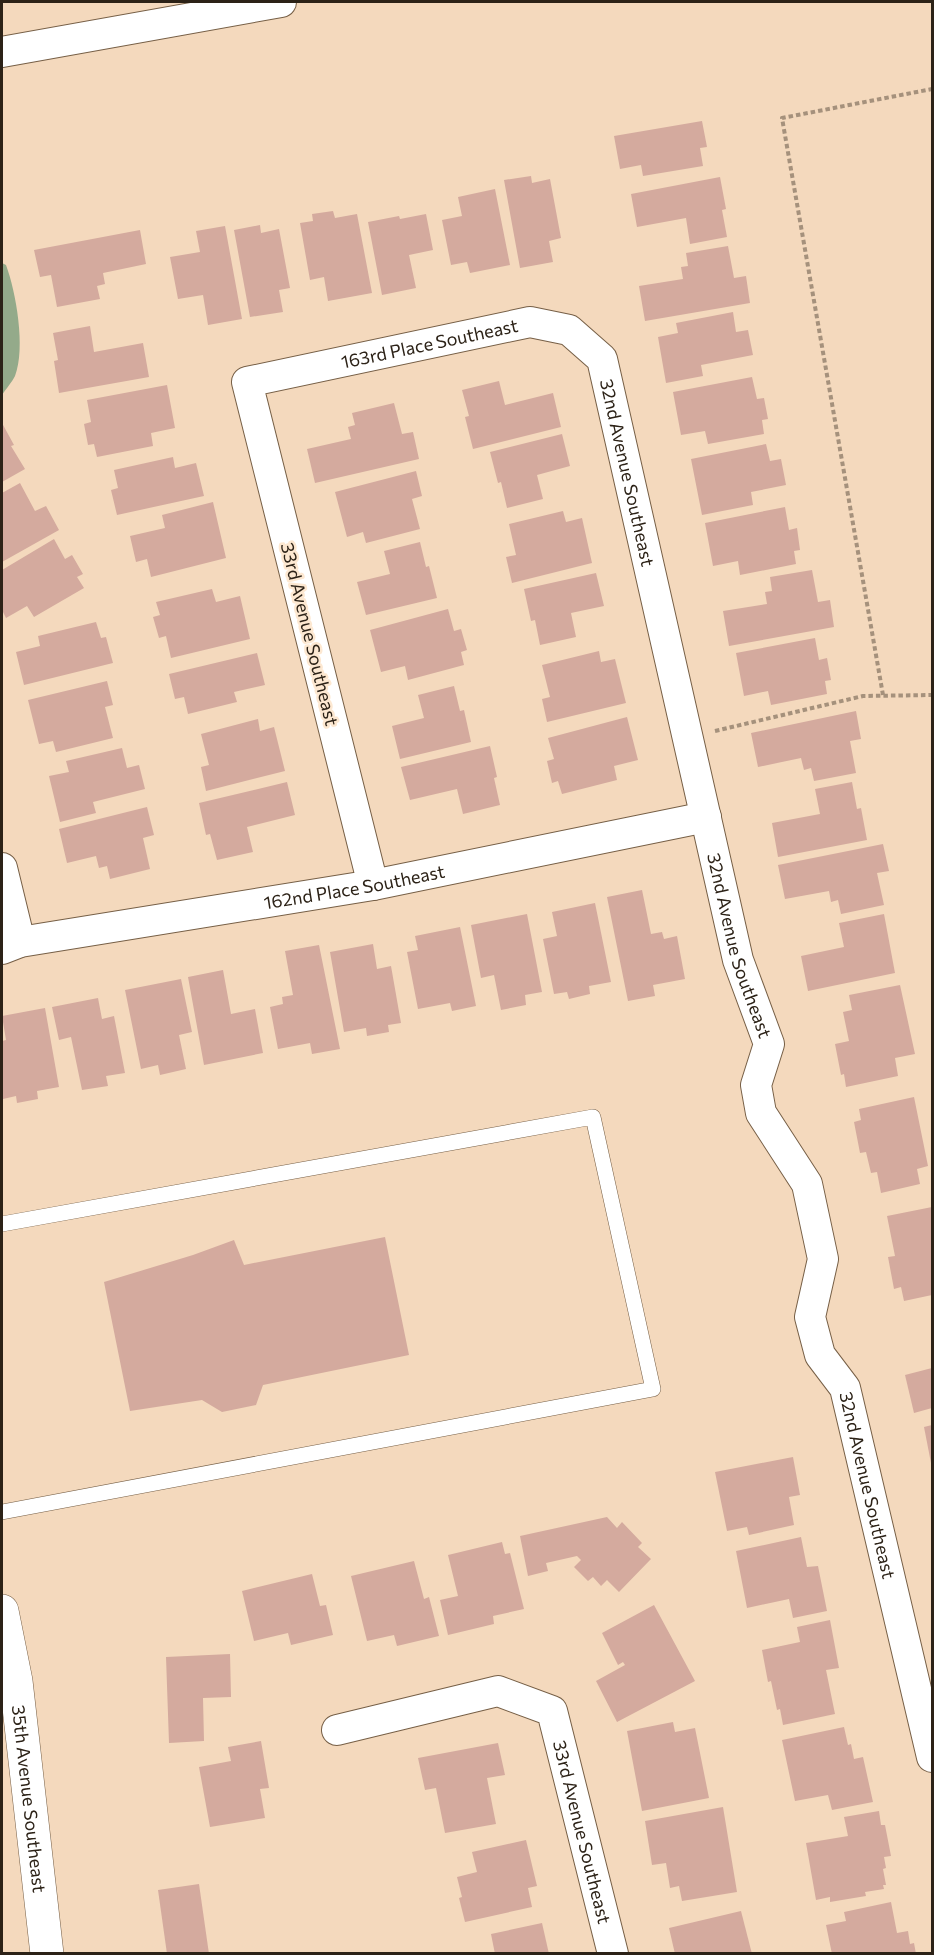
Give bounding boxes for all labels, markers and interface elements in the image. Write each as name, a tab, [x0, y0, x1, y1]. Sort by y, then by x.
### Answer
street label: 163rd Place Southeast	[339, 314, 520, 373]
street label: 32nd Avenue Southeast	[596, 377, 660, 568]
street label: 33rd Avenue Southeast	[277, 540, 343, 728]
street label: 32nd Avenue Southeast	[703, 851, 777, 1041]
street label: 162nd Place Southeast	[262, 860, 447, 913]
street label: 32nd Avenue Southeast	[835, 1389, 901, 1581]
street label: 35th Avenue Southeast	[8, 1704, 51, 1894]
street label: 33rd Avenue Southeast	[549, 1738, 616, 1926]

